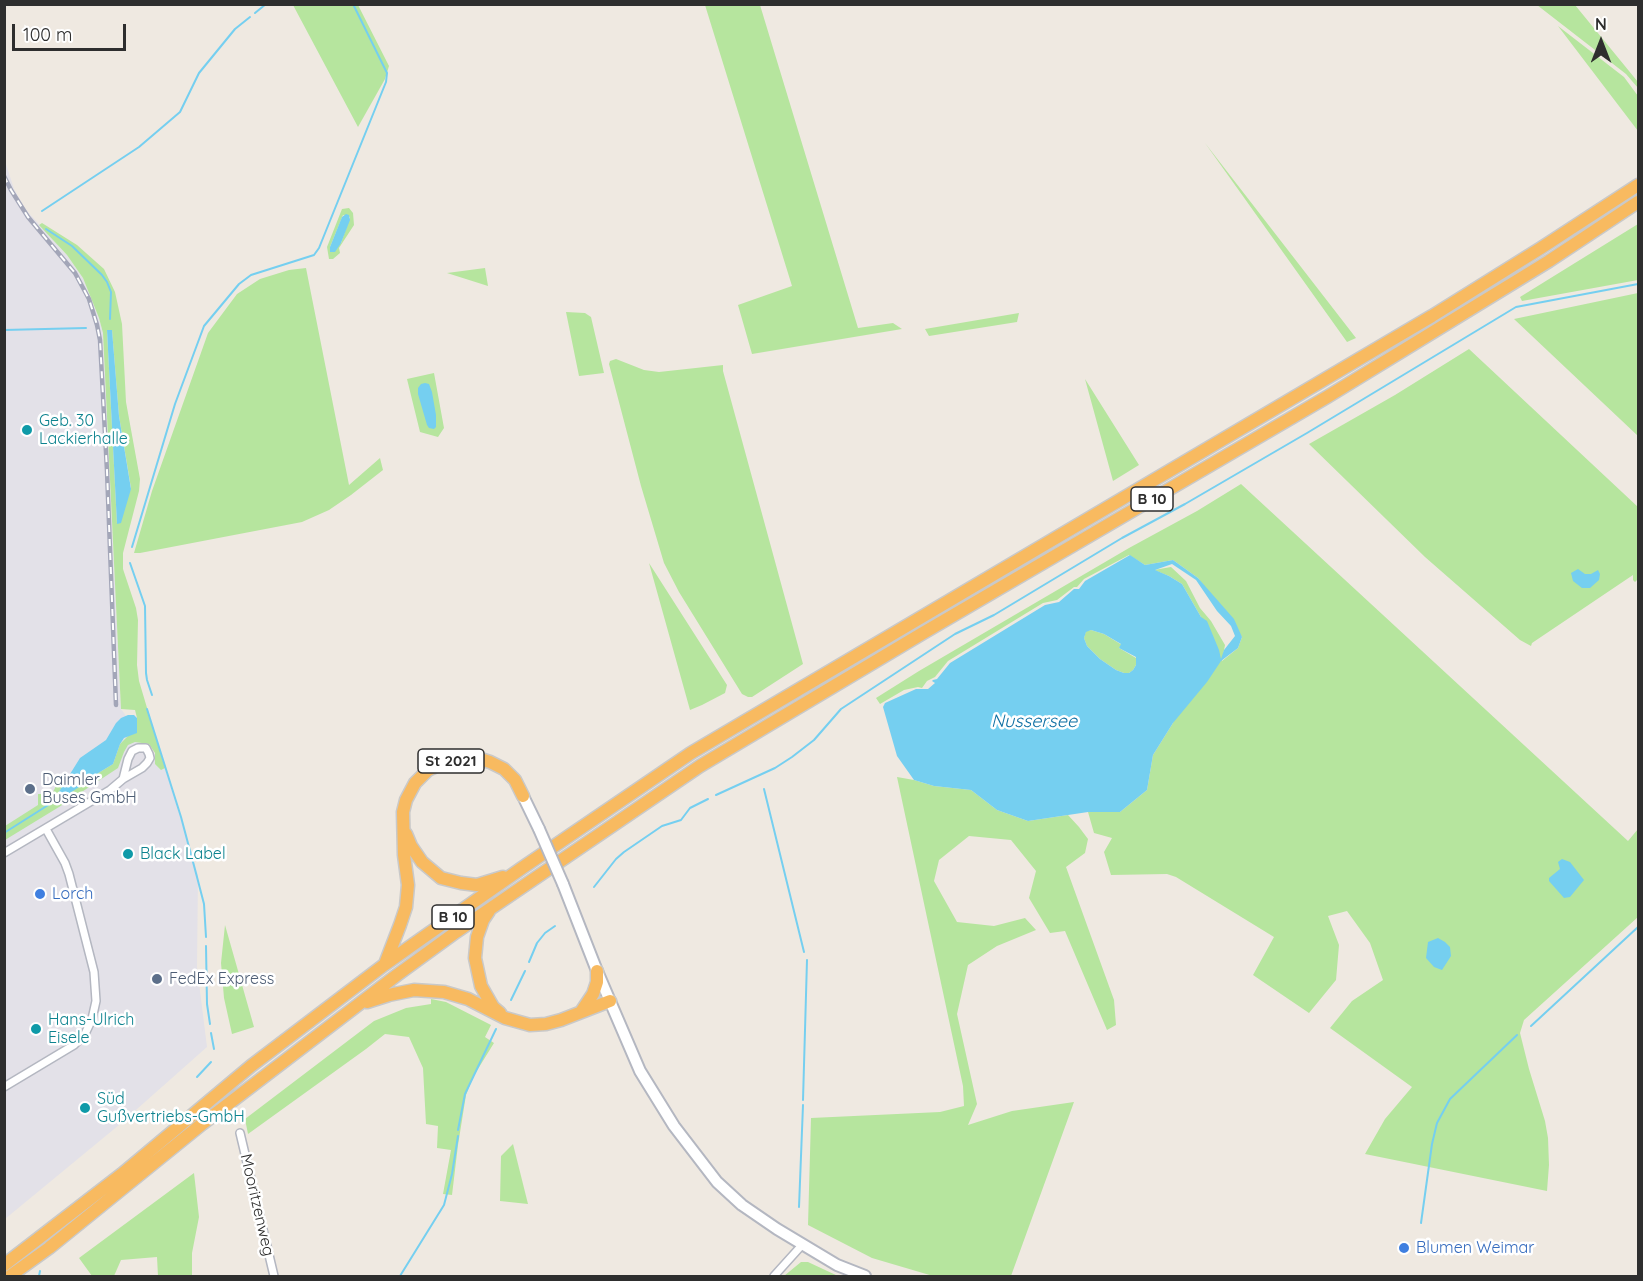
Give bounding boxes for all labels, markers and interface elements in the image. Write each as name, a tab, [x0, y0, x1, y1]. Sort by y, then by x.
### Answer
scale bar	[15, 12, 129, 50]
north arrow	[1571, 12, 1631, 72]
text: N	[1595, 14, 1607, 34]
text: 100 m	[23, 23, 72, 46]
place label: Geb. 30 Lackierhalle	[39, 411, 128, 449]
marker: Geb. 30 Lackierhalle	[20, 423, 34, 437]
road number: B 10	[1131, 487, 1173, 511]
water label: Nussersee	[991, 711, 1077, 733]
road number: St 2021	[418, 749, 484, 773]
place label: Daimler Buses GmbH	[42, 770, 137, 808]
marker: Daimler Buses GmbH	[23, 782, 37, 796]
place label: Black Label	[140, 844, 226, 864]
marker: Black Label	[121, 847, 135, 861]
place label: Lorch	[52, 884, 93, 904]
marker: Lorch	[33, 887, 47, 901]
road number: B 10	[432, 905, 474, 929]
place label: FedEx Express	[169, 969, 274, 989]
marker: FedEx Express	[150, 972, 164, 986]
place label: Hans-Ulrich Eisele	[48, 1010, 134, 1048]
marker: Hans-Ulrich Eisele	[29, 1022, 43, 1036]
place label: Süd Gußvertriebs-GmbH	[97, 1089, 245, 1127]
marker: Süd Gußvertriebs-GmbH	[78, 1101, 92, 1115]
street label: Mooritzenweg	[236, 1152, 278, 1258]
place label: Blumen Weimar	[1416, 1238, 1534, 1258]
marker: Blumen Weimar	[1397, 1241, 1411, 1255]

